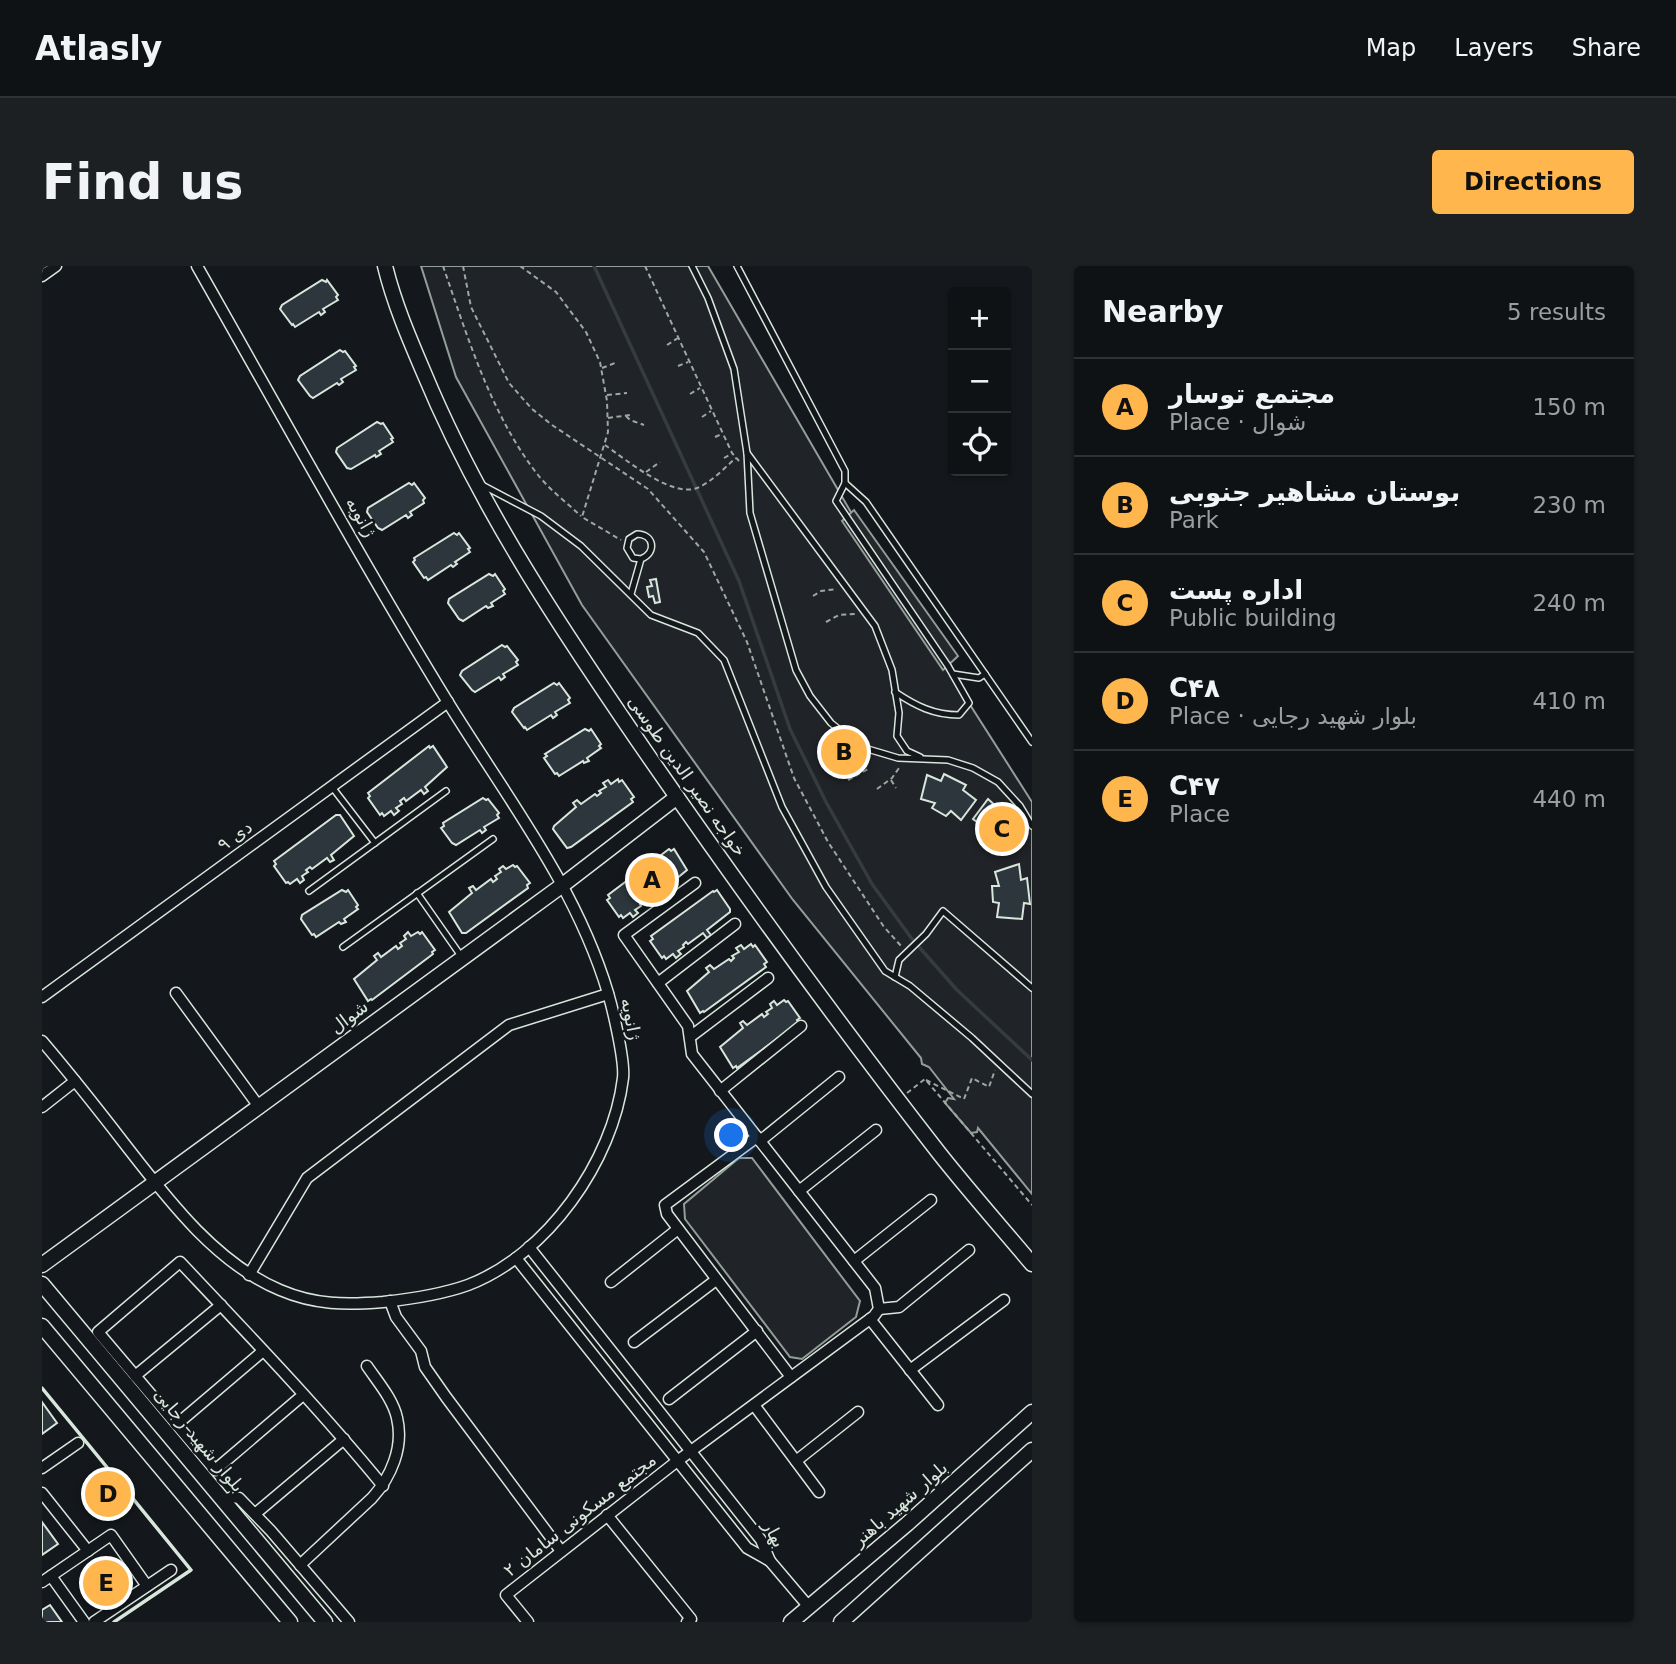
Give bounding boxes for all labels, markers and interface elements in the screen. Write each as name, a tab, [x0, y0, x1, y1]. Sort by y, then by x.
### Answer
text: Atlasly	[35, 29, 162, 68]
text: Map	[1366, 34, 1416, 62]
text: Layers	[1454, 34, 1534, 62]
text: Share	[1572, 34, 1641, 62]
button: Directions	[1432, 150, 1634, 214]
text: Find us	[42, 154, 243, 211]
map controls	[948, 287, 1011, 476]
button: +	[948, 287, 1011, 350]
text: Nearby	[1102, 294, 1224, 329]
text: 5 results	[1507, 299, 1606, 325]
button: −	[948, 350, 1011, 413]
text: مجتمع توسار	[1169, 379, 1335, 409]
text: A	[1116, 394, 1134, 420]
text: 150 m	[1532, 394, 1606, 420]
text: Place · شوال	[1169, 409, 1306, 435]
button: locate	[948, 413, 1011, 476]
text: بوستان مشاهیر جنوبی	[1169, 477, 1460, 507]
text: B	[1116, 492, 1134, 518]
text: 230 m	[1532, 492, 1606, 518]
street label: ژانویه	[341, 493, 381, 541]
text: Park	[1169, 507, 1219, 533]
text: اداره پست	[1169, 575, 1303, 605]
text: C	[1117, 590, 1133, 616]
text: 240 m	[1532, 590, 1606, 616]
text: Public building	[1169, 605, 1337, 631]
text: C۴۸	[1169, 673, 1220, 703]
text: D	[1115, 688, 1135, 714]
text: 410 m	[1532, 688, 1606, 714]
street label: خواجه نصیر الدین طوسی	[623, 691, 751, 861]
text: Place · بلوار شهید رجایی	[1169, 703, 1417, 729]
pin: B	[821, 726, 867, 778]
text: C۴۷	[1169, 771, 1220, 801]
text: E	[1117, 786, 1133, 812]
text: 440 m	[1532, 786, 1606, 812]
text: Place	[1169, 801, 1230, 827]
pin: C	[979, 803, 1025, 855]
street label: ۹ دی	[213, 816, 256, 855]
pin: A	[629, 854, 675, 906]
street label: شوال	[325, 995, 373, 1039]
street label: ژانویه	[616, 996, 646, 1042]
your location	[714, 1118, 748, 1152]
street label: بلوار شهید رجایی	[149, 1384, 249, 1496]
street label: مجتمع مسکونی سامان ۲	[499, 1449, 661, 1581]
street label: بلوار شهید باهنر	[847, 1457, 952, 1552]
pin: D	[85, 1468, 131, 1520]
street label: بهار	[757, 1516, 790, 1551]
pin: E	[83, 1557, 129, 1609]

